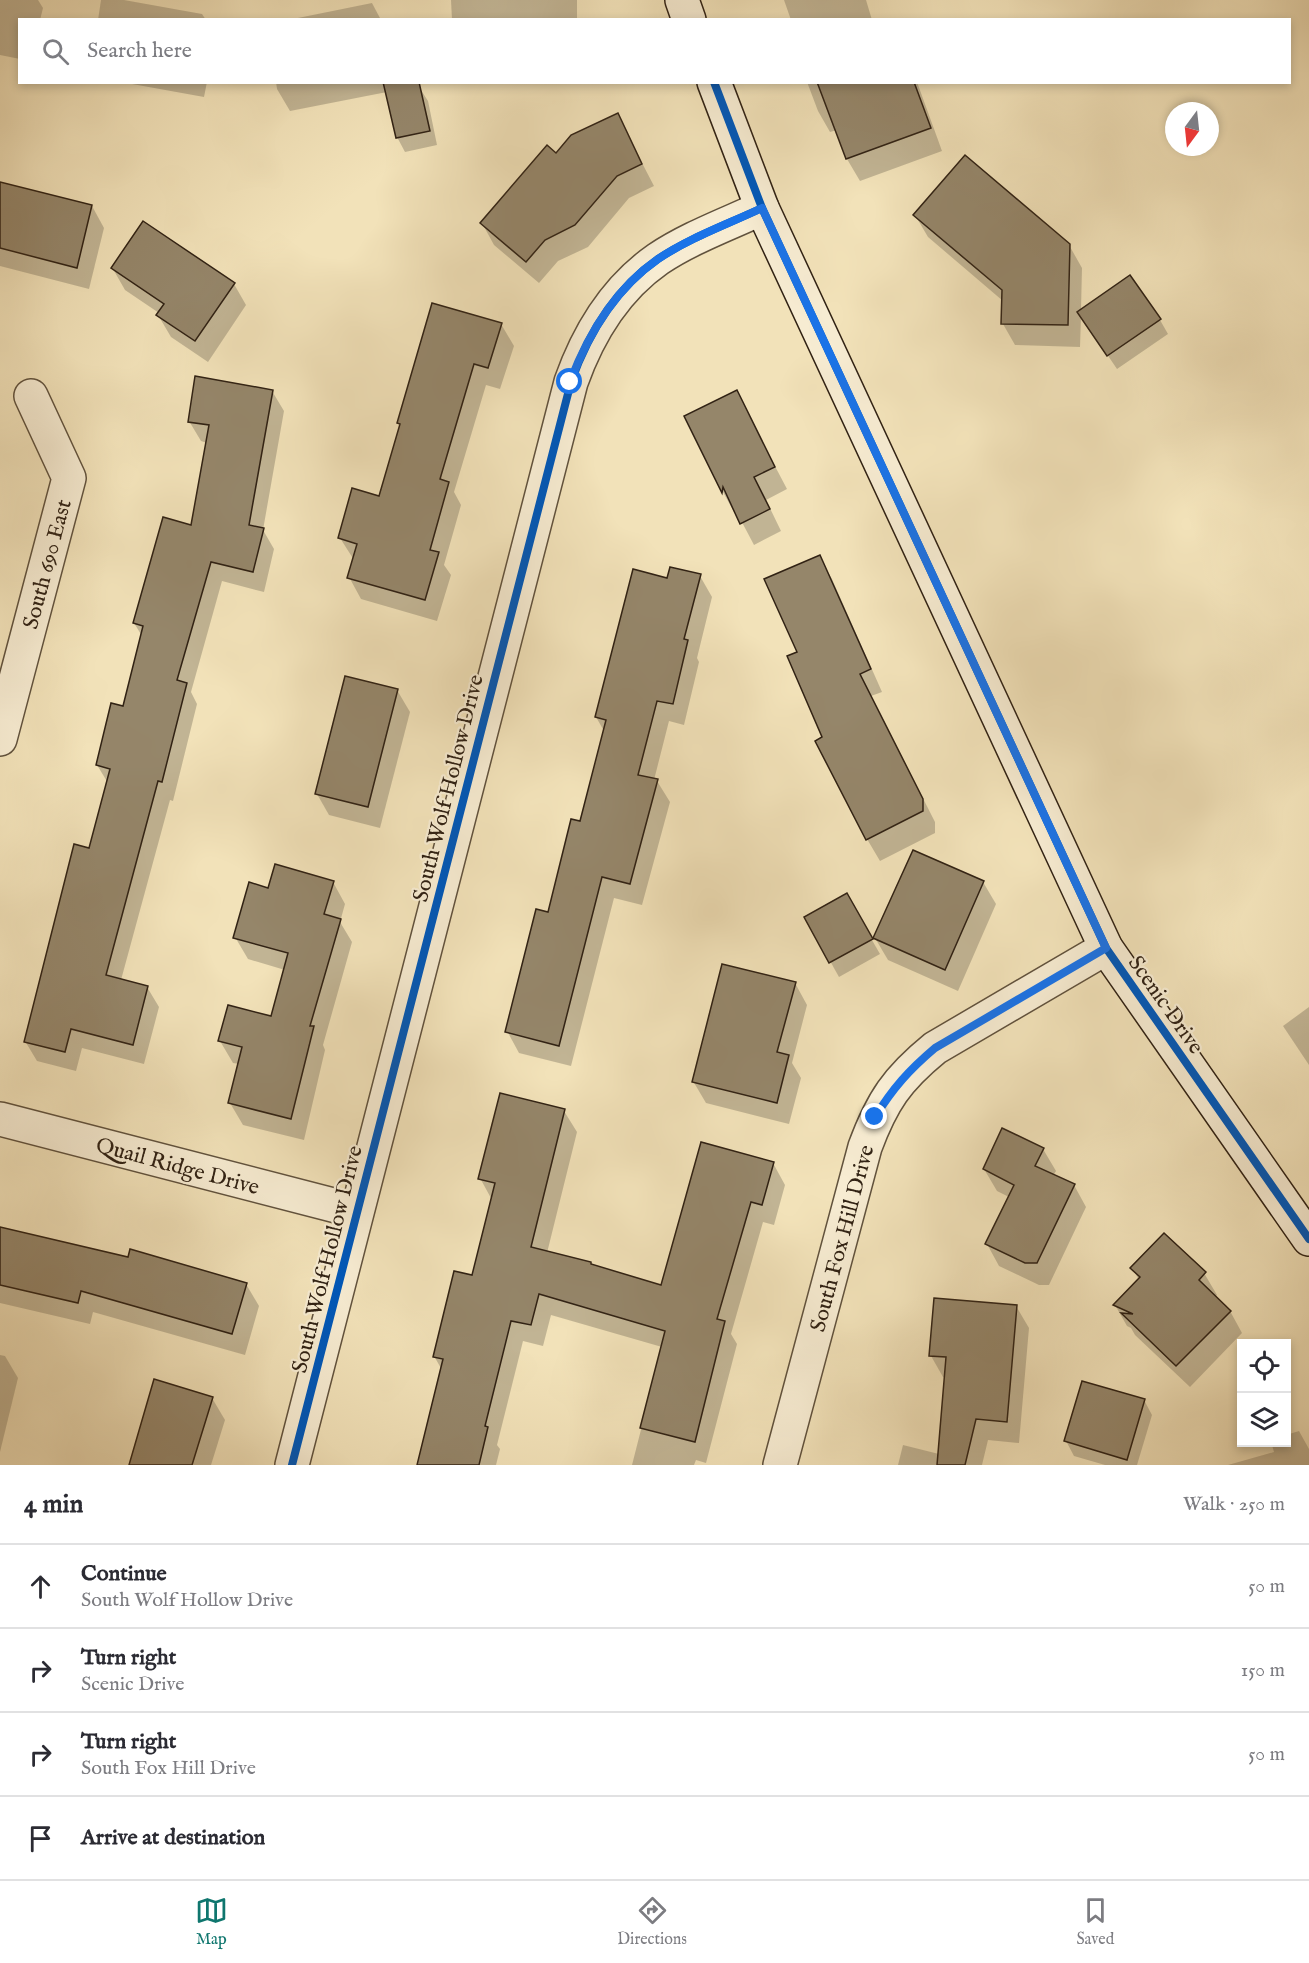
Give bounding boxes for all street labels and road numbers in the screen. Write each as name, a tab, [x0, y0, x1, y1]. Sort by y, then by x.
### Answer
street label: South 690 East	[17, 496, 79, 632]
street label: South Wolf Hollow Drive	[407, 672, 491, 905]
street label: Scenic Drive	[1121, 950, 1209, 1060]
street label: Quail Ridge Drive	[93, 1132, 262, 1202]
street label: South Fox Hill Drive	[805, 1142, 881, 1335]
street label: South Wolf Hollow Drive	[286, 1143, 370, 1376]

